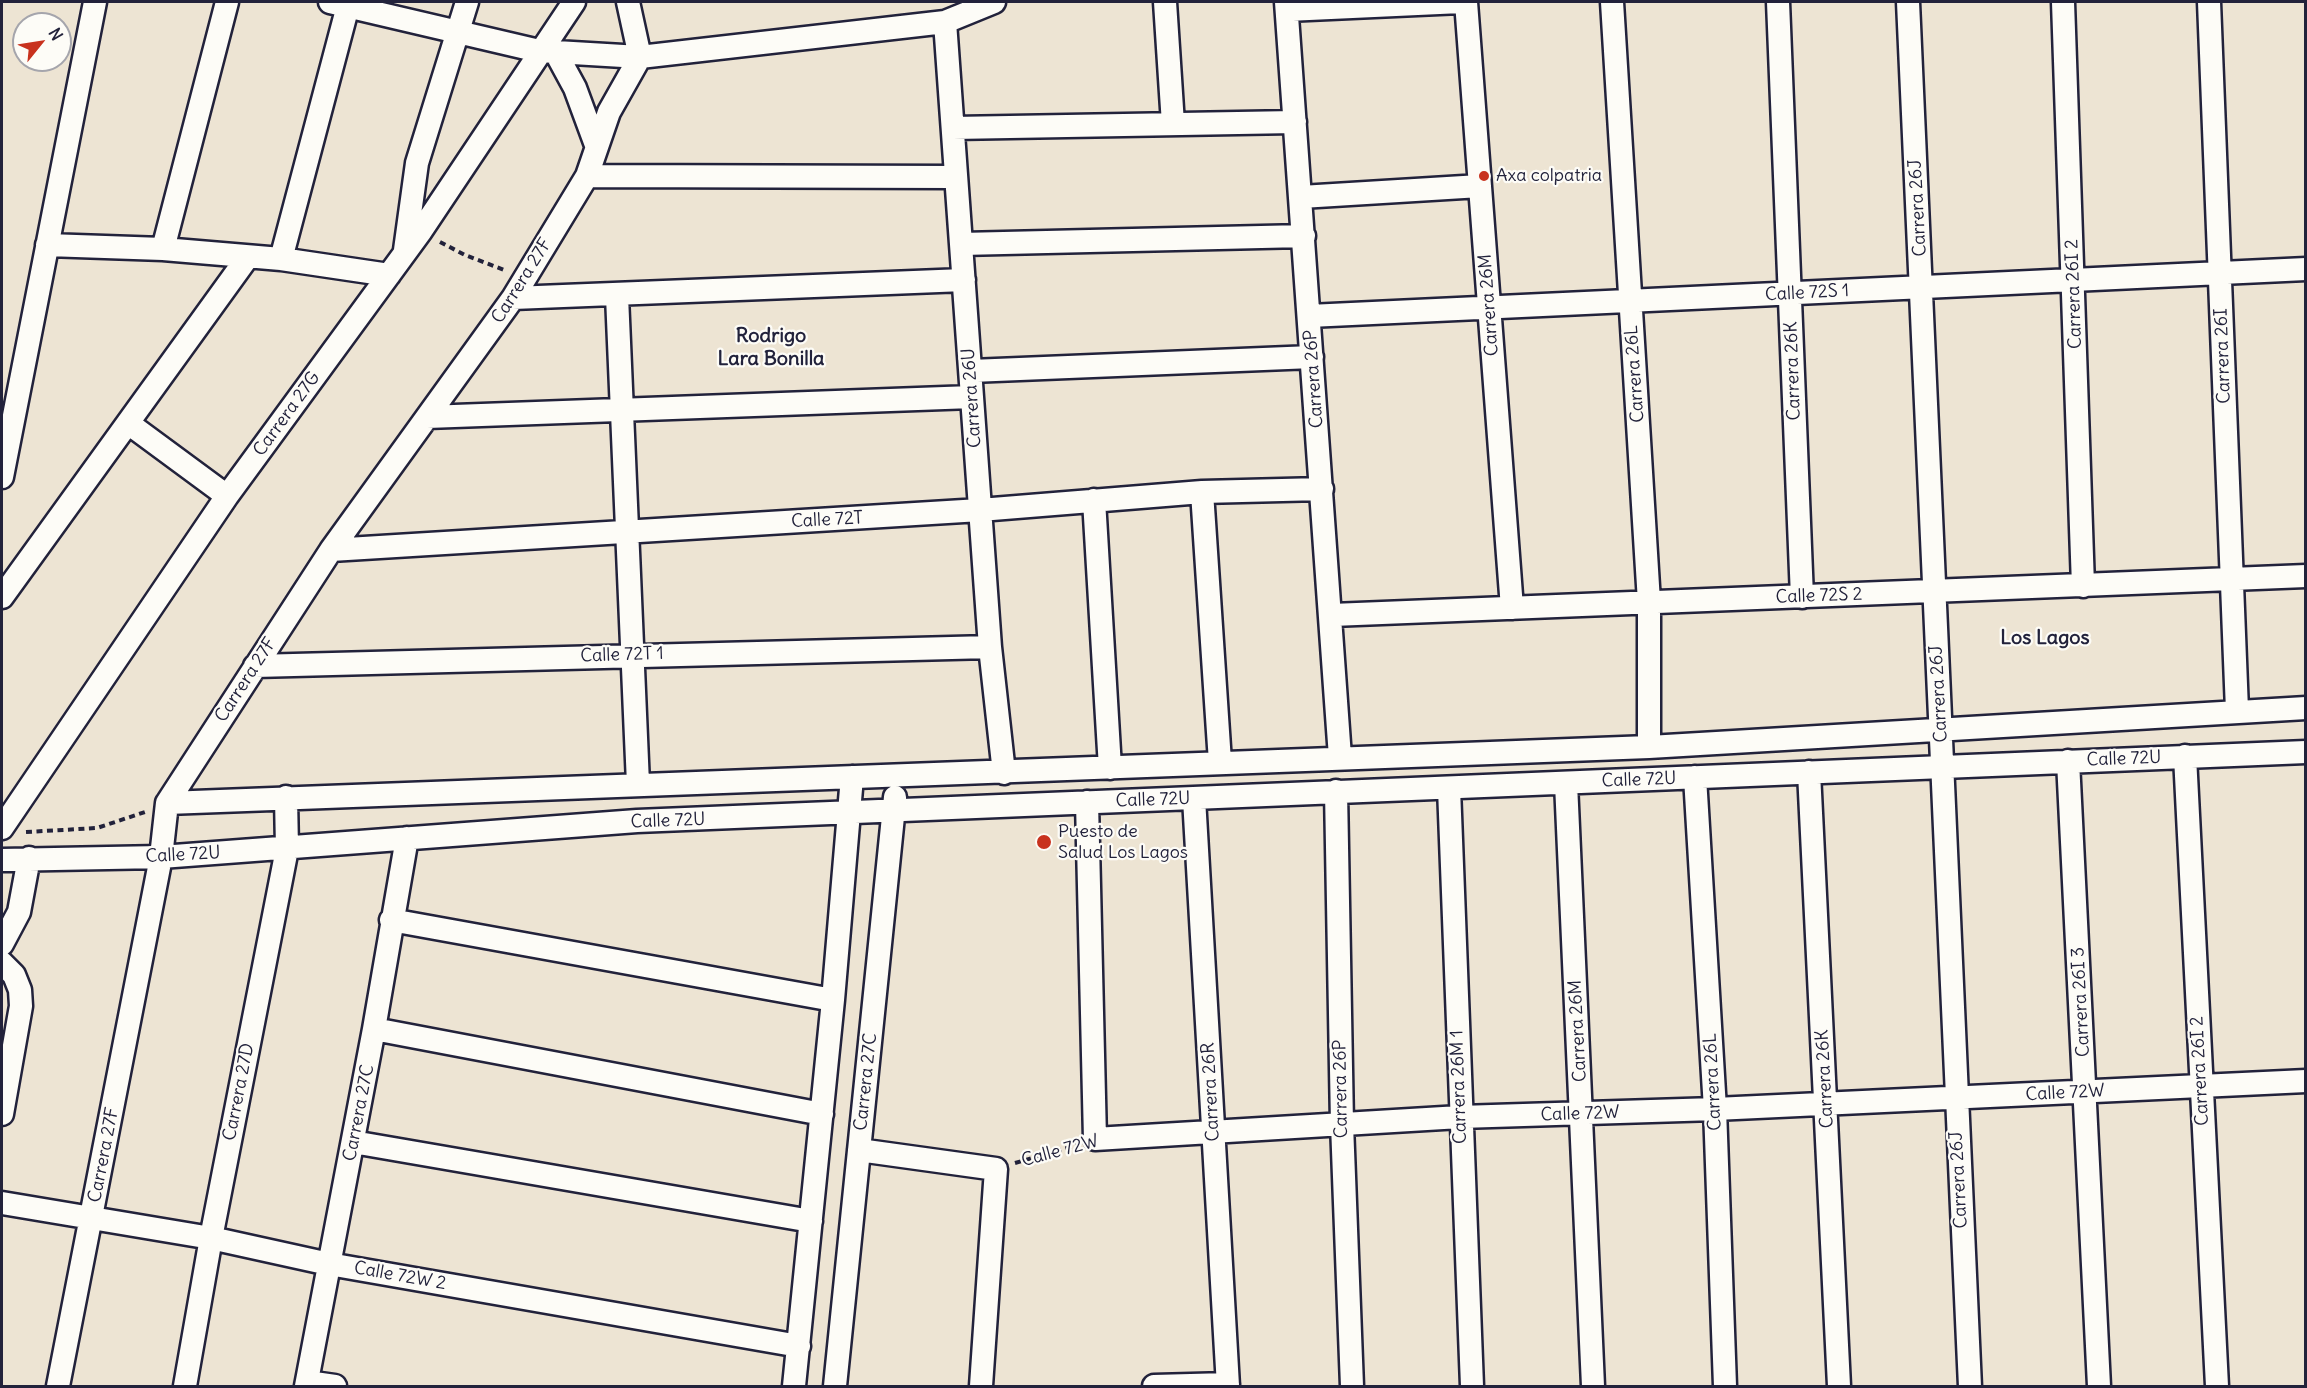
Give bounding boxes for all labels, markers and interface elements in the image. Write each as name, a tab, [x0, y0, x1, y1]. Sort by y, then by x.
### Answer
north arrow	[12, 12, 72, 72]
text: N	[44, 24, 67, 44]
street label: Carrera 26J	[1905, 159, 1931, 257]
place label: Axa colpatria	[1496, 165, 1602, 187]
marker: Axa colpatria	[1477, 169, 1491, 183]
street label: Carrera 27F	[487, 234, 557, 328]
street label: Carrera 26I 2	[2061, 239, 2087, 349]
street label: Carrera 26M	[1475, 253, 1503, 357]
street label: Calle 72S 1	[1764, 280, 1850, 306]
street label: Carrera 26I	[2211, 308, 2235, 404]
street label: Carrera 26K	[1780, 321, 1806, 421]
district label: Rodrigo Lara Bonilla	[717, 324, 825, 371]
street label: Carrera 26L	[1621, 325, 1649, 423]
street label: Carrera 26P	[1300, 329, 1328, 429]
street label: Carrera 26U	[958, 347, 986, 449]
street label: Carrera 27G	[249, 368, 325, 460]
street label: Calle 72T	[791, 507, 863, 533]
street label: Calle 72S 2	[1775, 584, 1863, 608]
district label: Los Lagos	[2000, 626, 2090, 650]
street label: Carrera 27F	[211, 634, 281, 726]
street label: Calle 72T 1	[580, 643, 664, 667]
street label: Carrera 26J	[1926, 645, 1952, 743]
street label: Calle 72U	[2086, 747, 2162, 771]
street label: Calle 72U	[1601, 768, 1677, 792]
street label: Calle 72U	[1115, 788, 1191, 812]
street label: Calle 72U	[630, 809, 706, 833]
place label: Puesto de Salud Los Lagos	[1058, 821, 1188, 864]
marker: Puesto de Salud Los Lagos	[1035, 833, 1053, 851]
street label: Calle 72U	[145, 842, 221, 868]
street label: Carrera 26I 3	[2067, 946, 2095, 1058]
street label: Carrera 26M	[1565, 979, 1591, 1083]
street label: Carrera 26I 2	[2186, 1016, 2214, 1126]
street label: Carrera 26K	[1812, 1029, 1838, 1129]
street label: Carrera 26M 1	[1446, 1030, 1472, 1144]
street label: Carrera 27C	[850, 1032, 882, 1132]
street label: Carrera 26L	[1700, 1033, 1726, 1131]
street label: Carrera 26P	[1329, 1040, 1353, 1138]
street label: Carrera 27D	[219, 1041, 259, 1143]
street label: Carrera 26R	[1198, 1042, 1224, 1142]
street label: Carrera 27C	[339, 1063, 379, 1163]
street label: Calle 72W	[2025, 1080, 2105, 1106]
street label: Calle 72W	[1540, 1102, 1620, 1126]
street label: Carrera 27F	[84, 1106, 124, 1204]
street label: Calle 72W	[1019, 1130, 1101, 1172]
street label: Carrera 26J	[1946, 1131, 1972, 1229]
street label: Calle 72W 2	[352, 1257, 448, 1295]

